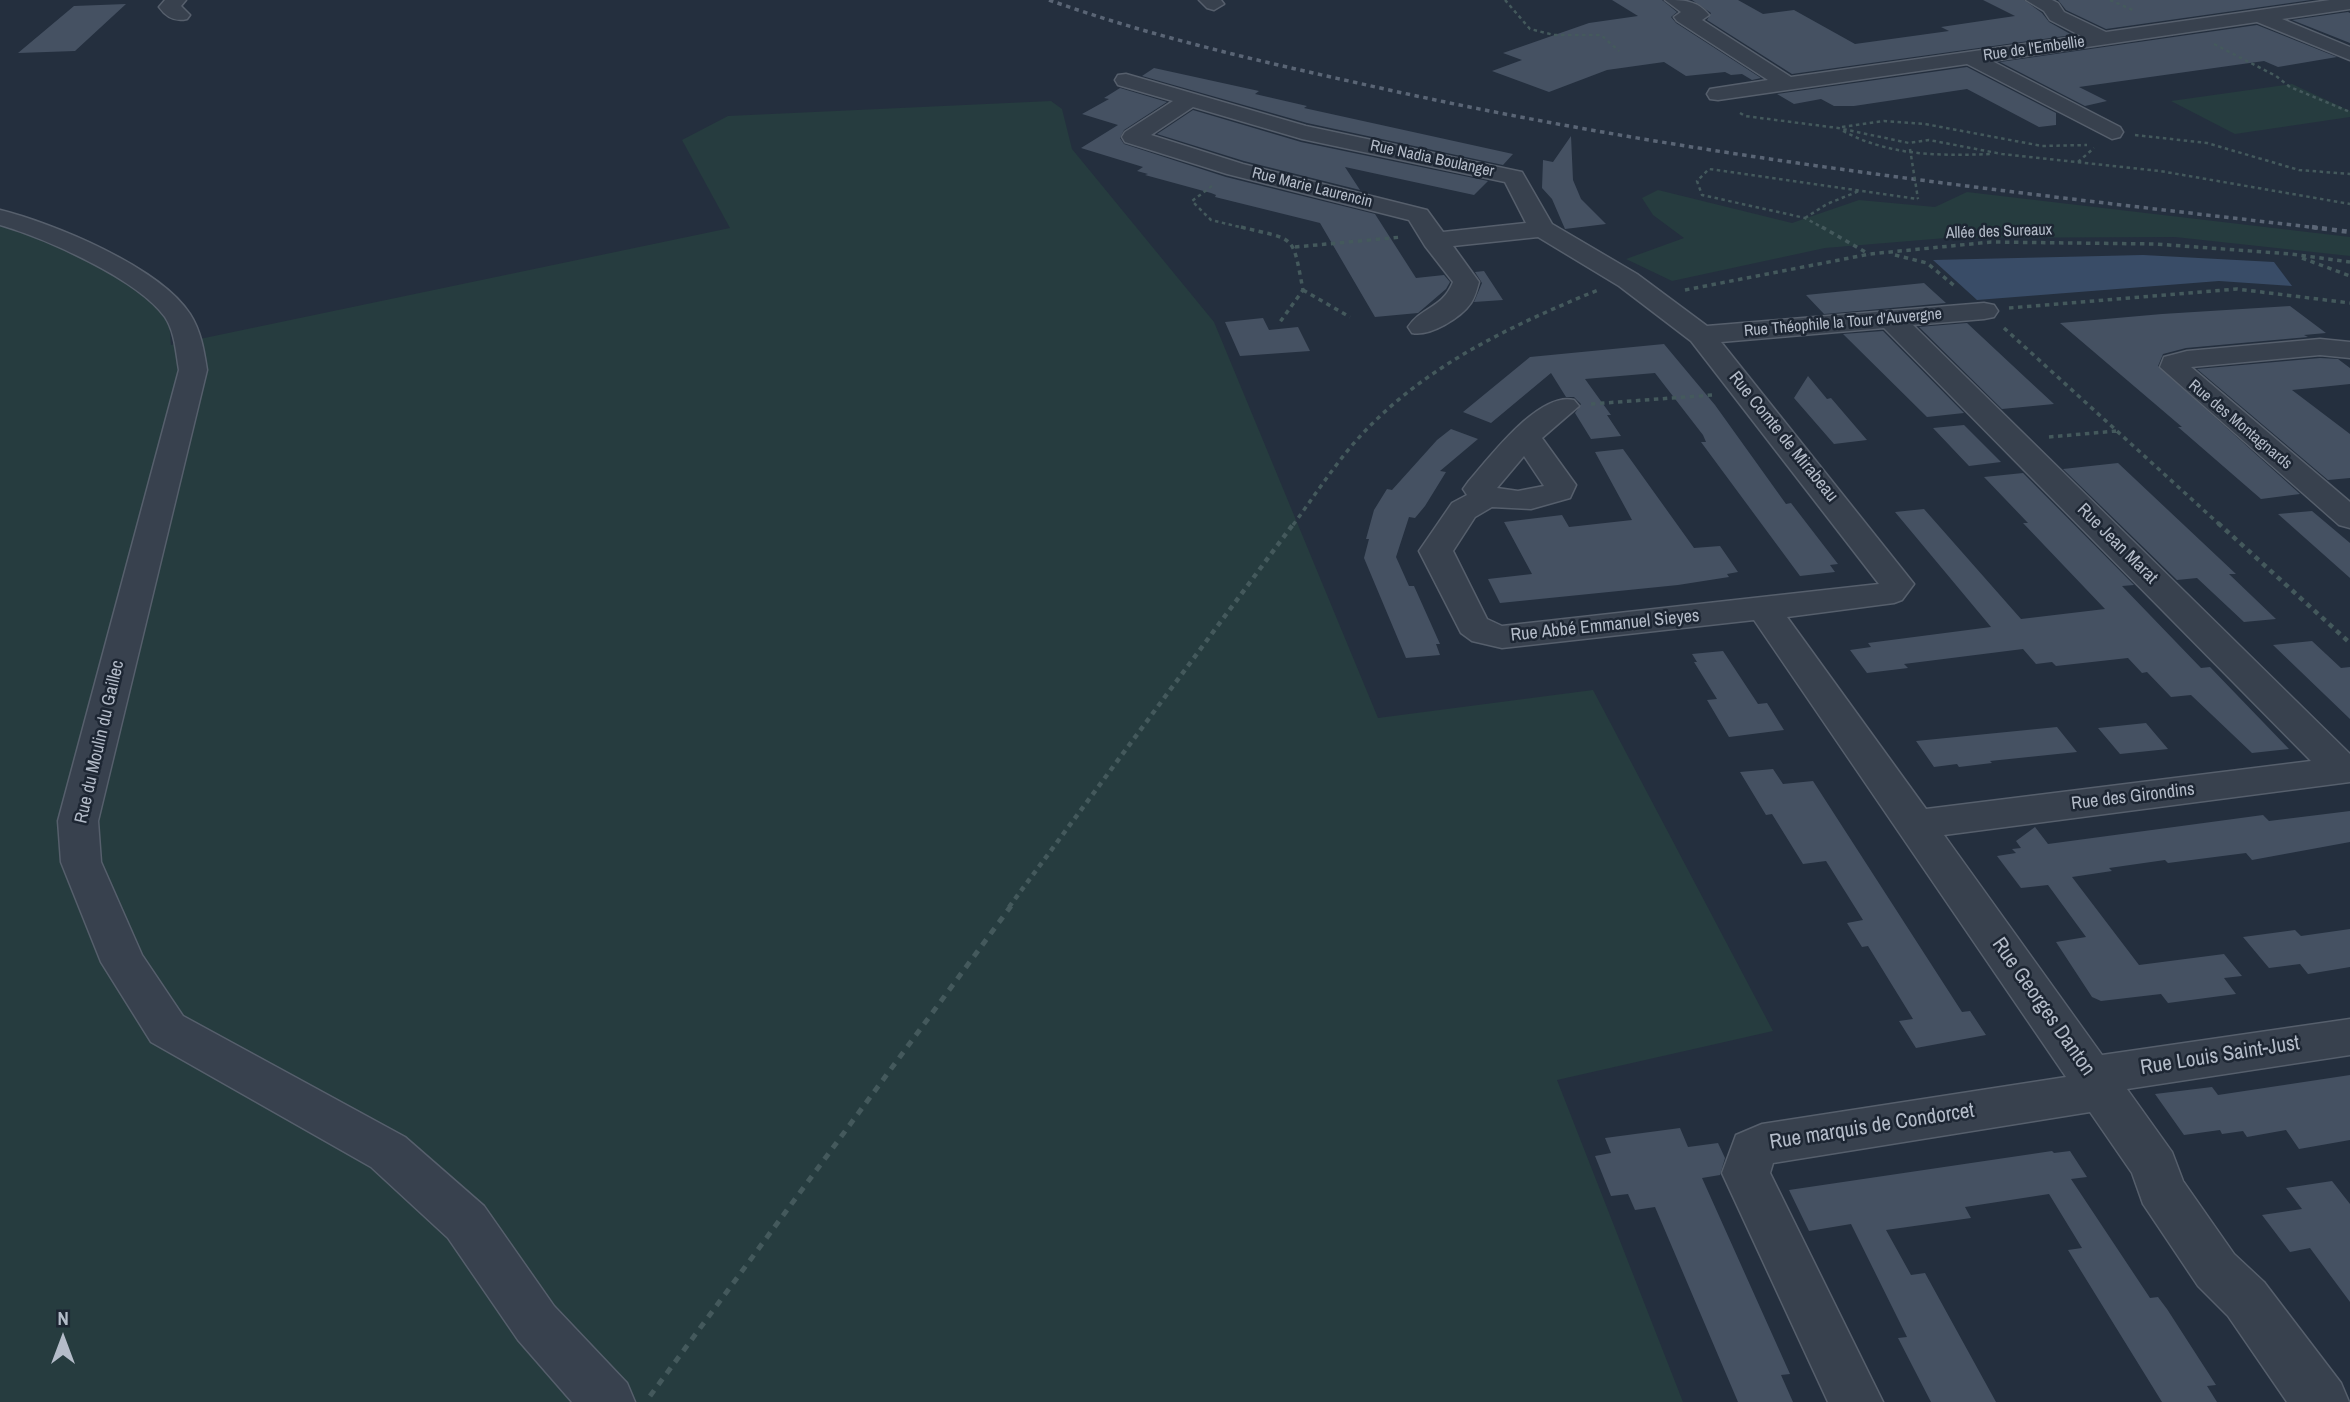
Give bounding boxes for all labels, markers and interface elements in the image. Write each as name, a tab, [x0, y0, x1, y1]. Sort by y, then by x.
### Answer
street label: Rue de l'Embellie	[1982, 32, 2086, 66]
street label: Rue Nadia Boulanger	[1368, 136, 1496, 182]
street label: Rue Marie Laurencin	[1250, 164, 1374, 212]
street label: Allée des Sureaux	[1945, 221, 2053, 243]
street label: Rue Théophile la Tour d'Auvergne	[1743, 305, 1943, 341]
street label: Rue Comte de Mirabeau	[1724, 367, 1842, 507]
street label: Rue des Montagnards	[2184, 376, 2296, 474]
street label: Rue Jean Marat	[2072, 499, 2162, 589]
street label: Rue Abbé Emmanuel Sieyes	[1510, 605, 1700, 647]
street label: Rue du Moulin du Gaillec	[71, 658, 129, 826]
street label: Rue des Girondins	[2070, 779, 2196, 815]
street label: Rue Georges Danton	[1986, 933, 2100, 1081]
street label: Rue Louis Saint-Just	[2139, 1031, 2301, 1081]
street label: Rue marquis de Condorcet	[1768, 1098, 1976, 1156]
north arrow	[28, 1304, 98, 1374]
text: N	[57, 1305, 69, 1331]

